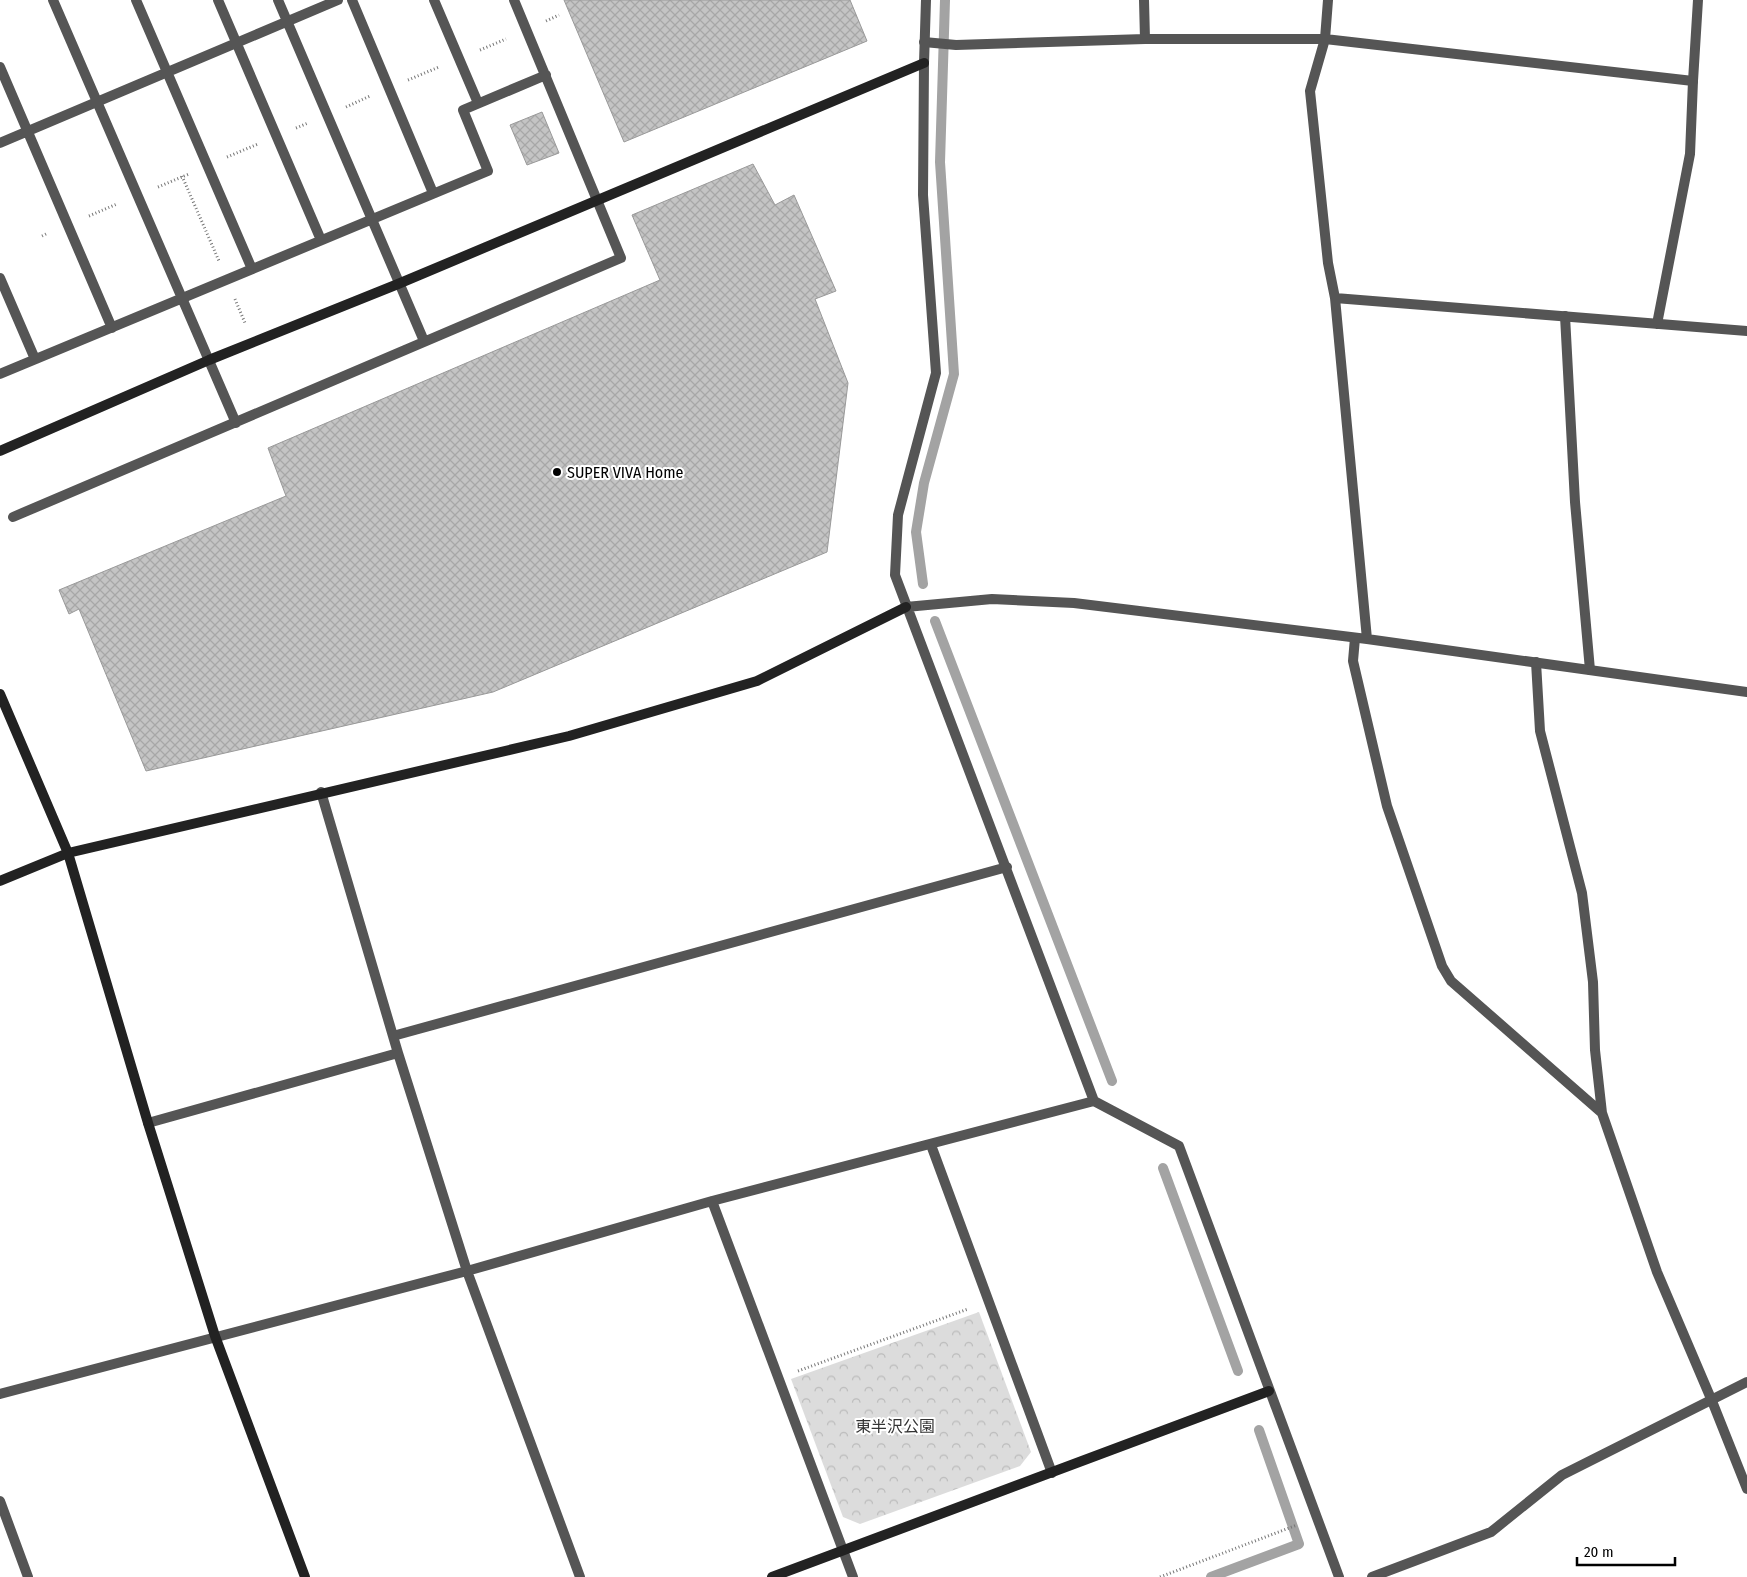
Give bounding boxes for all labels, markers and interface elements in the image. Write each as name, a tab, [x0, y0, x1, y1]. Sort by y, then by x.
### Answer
place label: SUPER VIVA Home	[567, 463, 684, 482]
marker: SUPER VIVA Home	[551, 466, 563, 478]
park label: 東半沢公園	[855, 1417, 935, 1436]
scale bar	[1577, 1534, 1674, 1566]
text: 20 m	[1584, 1543, 1614, 1561]

